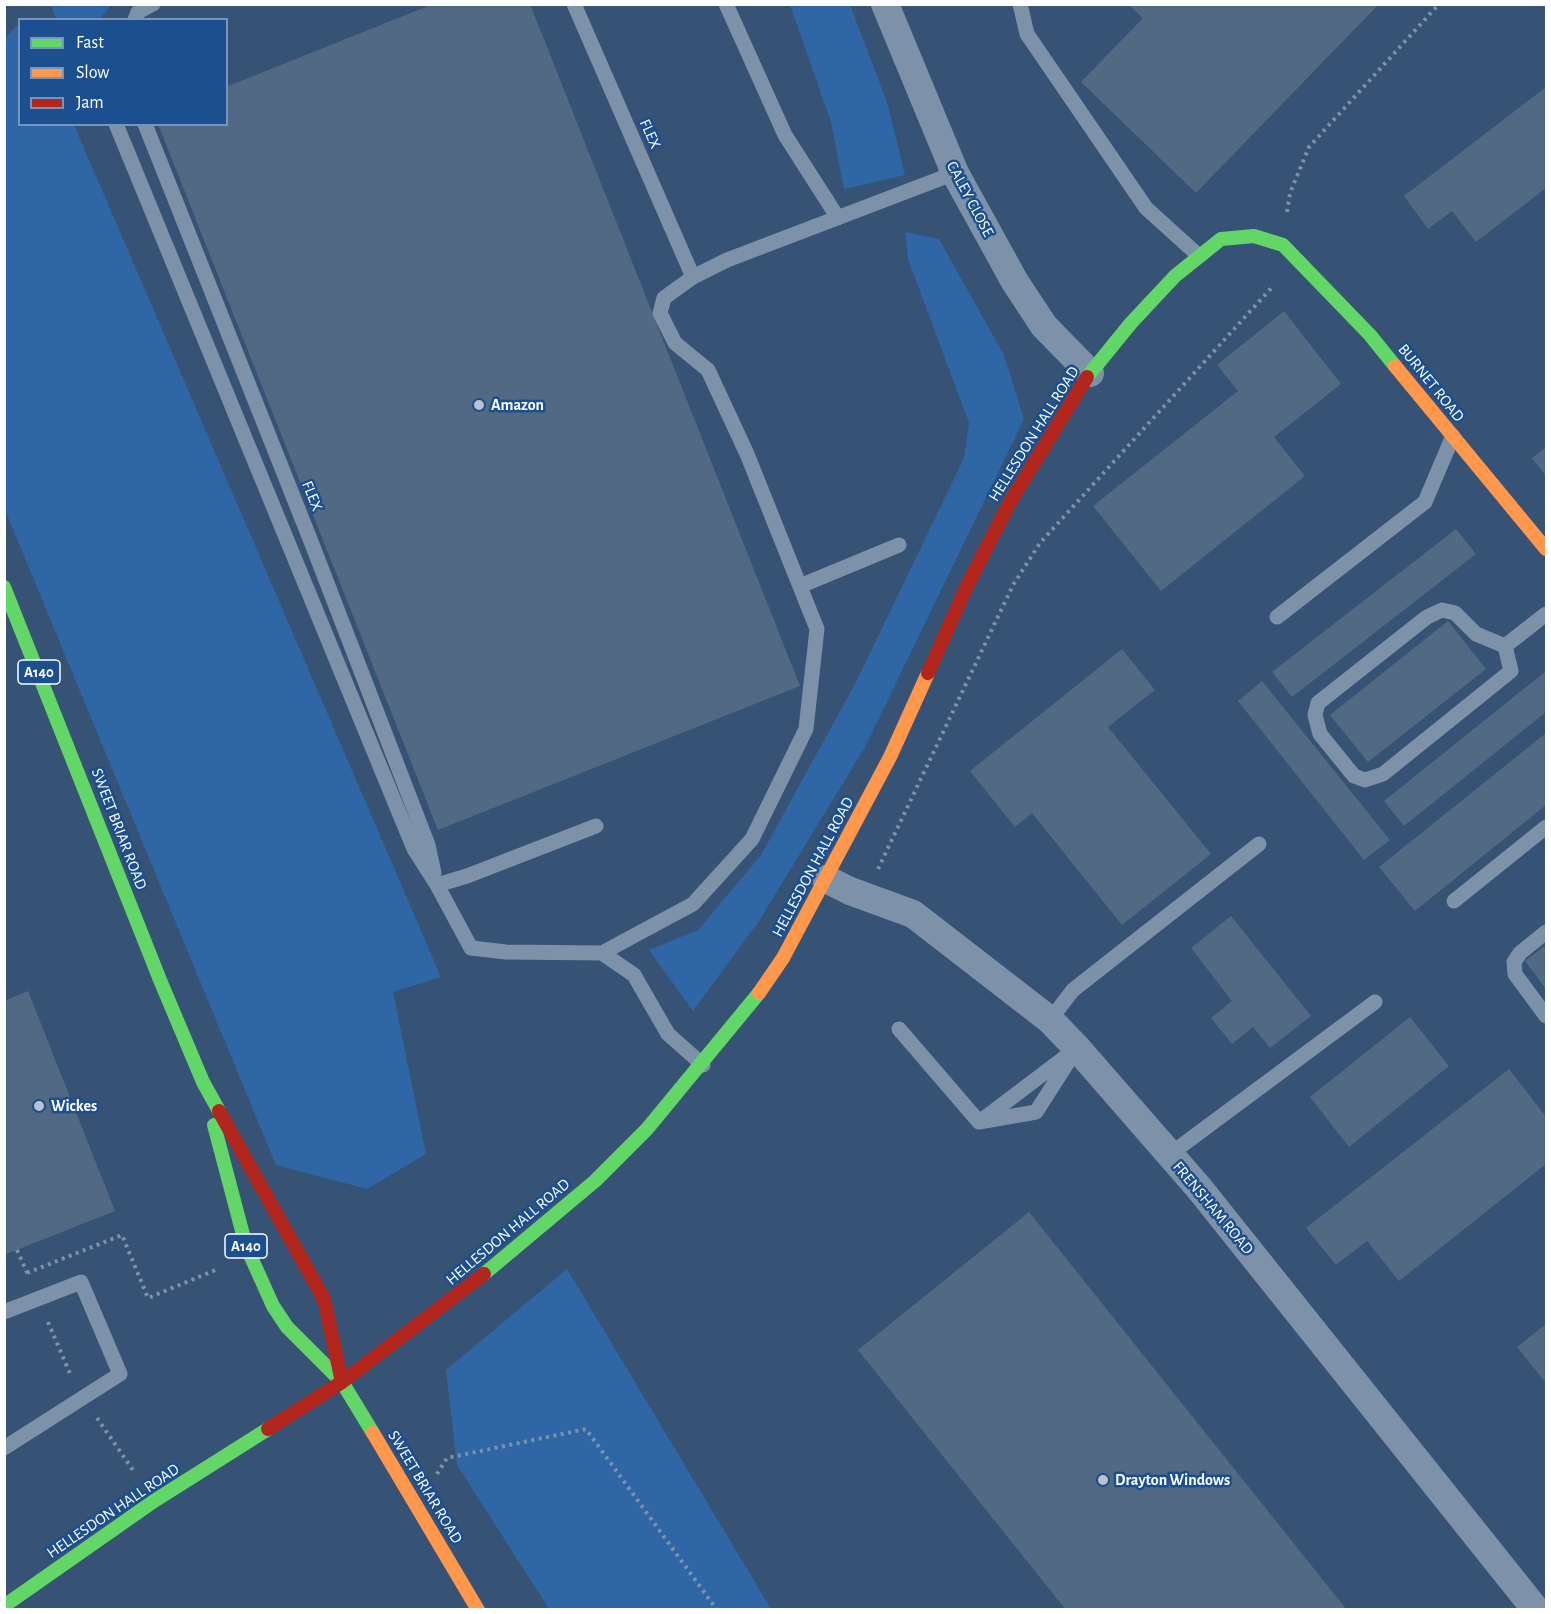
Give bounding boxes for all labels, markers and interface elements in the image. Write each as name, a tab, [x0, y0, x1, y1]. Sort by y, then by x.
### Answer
legend	[18, 18, 228, 126]
text: Fast	[76, 34, 104, 52]
text: Slow	[76, 64, 109, 82]
text: Jam	[76, 94, 104, 112]
street label: FLEX	[635, 116, 665, 152]
street label: CALEY CLOSE	[942, 158, 998, 240]
street label: BURNET ROAD	[1394, 340, 1468, 426]
street label: HELLESDON HALL ROAD	[985, 363, 1083, 505]
place label: Amazon	[491, 395, 544, 415]
marker: Amazon	[472, 398, 486, 412]
street label: FLEX	[297, 478, 327, 514]
road number: A140	[18, 660, 60, 684]
street label: SWEET BRIAR ROAD	[87, 766, 151, 892]
street label: HELLESDON HALL ROAD	[768, 794, 858, 940]
place label: Wickes	[51, 1096, 97, 1116]
marker: Wickes	[32, 1099, 46, 1113]
street label: FRENSHAM ROAD	[1168, 1158, 1258, 1258]
street label: HELLESDON HALL ROAD	[442, 1175, 574, 1289]
road number: A140	[225, 1234, 267, 1258]
street label: SWEET BRIAR ROAD	[384, 1427, 466, 1547]
street label: HELLESDON HALL ROAD	[43, 1460, 183, 1562]
place label: Drayton Windows	[1115, 1470, 1230, 1490]
marker: Drayton Windows	[1096, 1473, 1110, 1487]

